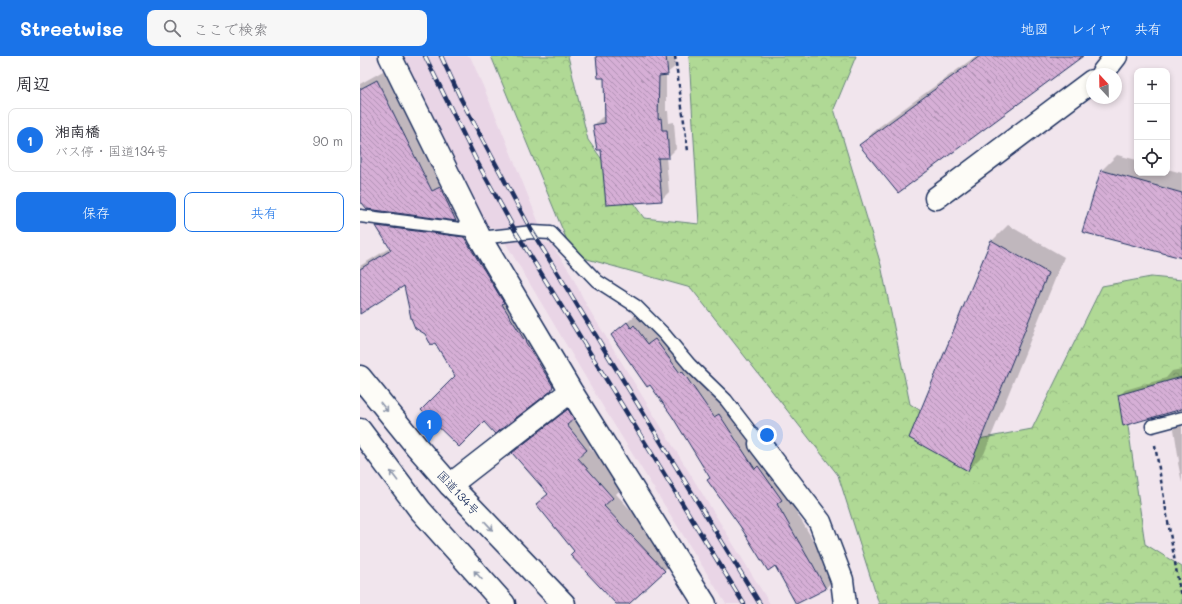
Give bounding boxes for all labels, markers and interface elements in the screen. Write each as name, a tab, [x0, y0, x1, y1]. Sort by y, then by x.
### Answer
search box	[147, 10, 427, 46]
text: Streetwise	[20, 16, 123, 41]
icon: search	[161, 17, 183, 39]
text: ここで検索	[193, 19, 268, 39]
text: 地図	[1021, 19, 1049, 38]
text: レイヤ	[1071, 19, 1112, 38]
text: 共有	[1134, 19, 1162, 38]
north arrow	[1086, 68, 1122, 104]
map controls	[1134, 68, 1170, 176]
button: +	[1134, 68, 1170, 104]
text: 周辺	[16, 72, 50, 94]
button: −	[1134, 104, 1170, 140]
text: 湘南橋	[55, 121, 100, 141]
text: 1	[27, 132, 33, 149]
text: 90 m	[313, 132, 343, 149]
button: locate	[1134, 140, 1170, 176]
text: バス停 · 国道134号	[55, 142, 168, 159]
button: 保存	[16, 192, 176, 232]
button: 共有	[184, 192, 344, 232]
one-way arrow	[380, 402, 389, 413]
pin: 1	[416, 410, 442, 443]
your location	[757, 425, 777, 445]
street label: 国道134号	[434, 467, 483, 518]
one-way arrow	[390, 470, 398, 481]
one-way arrow	[484, 521, 493, 531]
one-way arrow	[473, 570, 483, 580]

